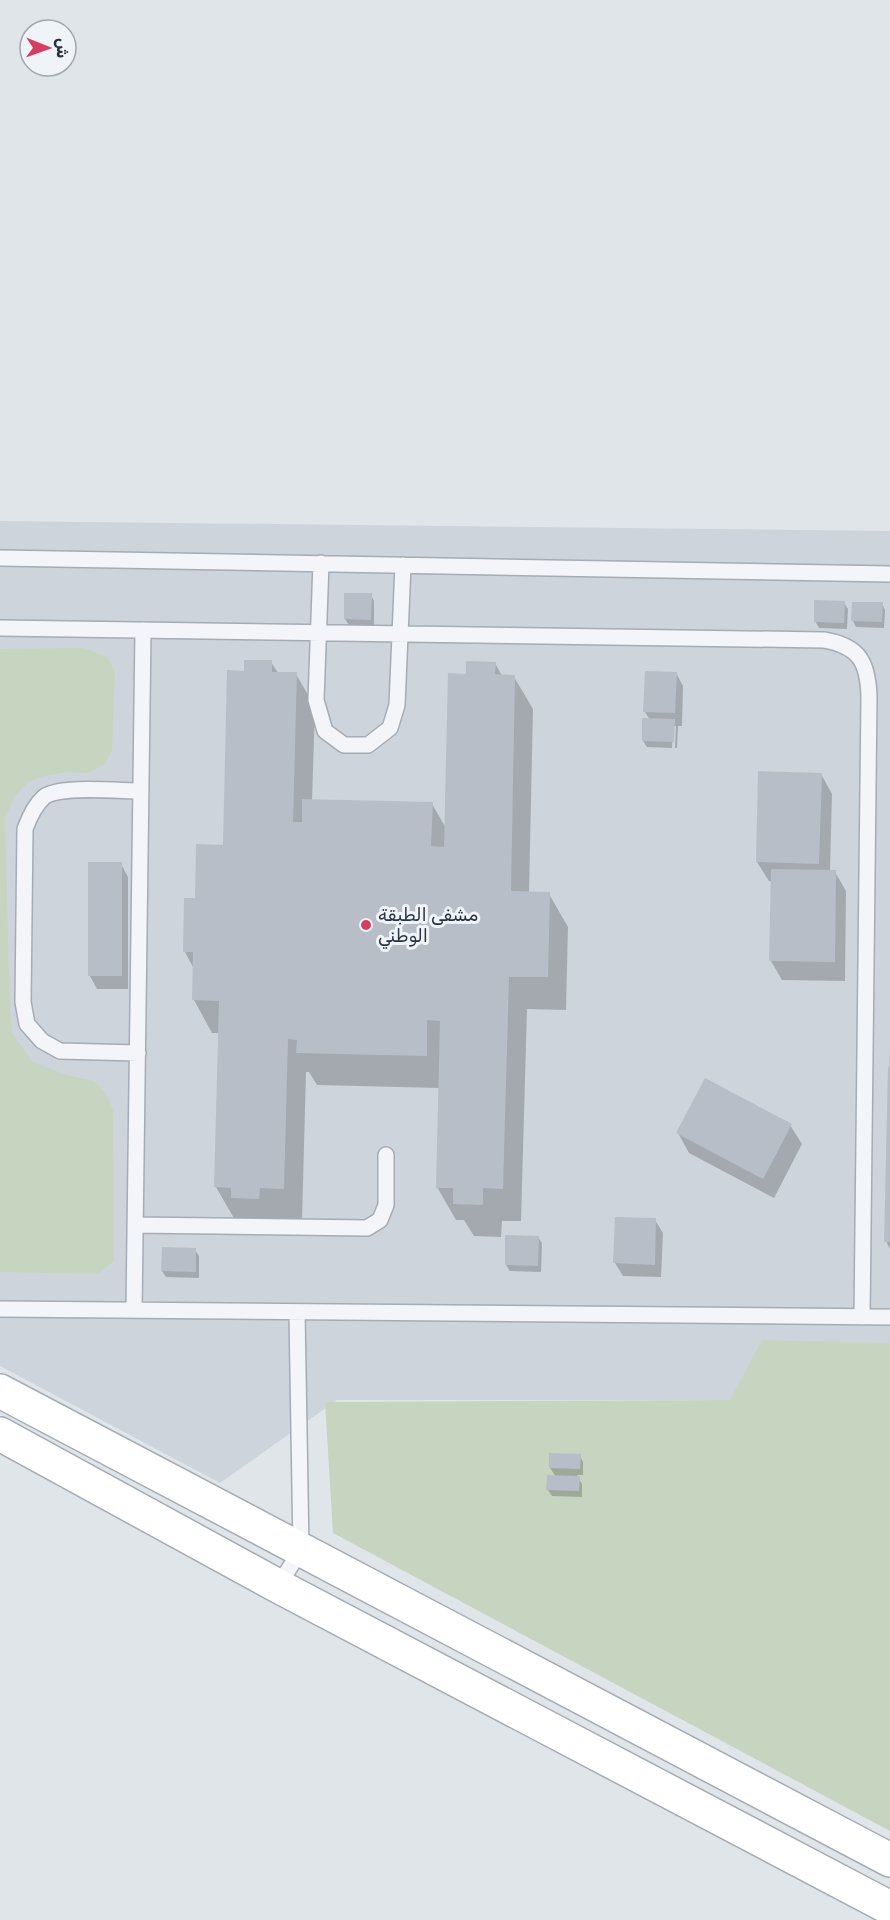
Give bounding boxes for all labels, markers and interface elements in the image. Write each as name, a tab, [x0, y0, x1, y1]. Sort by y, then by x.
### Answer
north arrow	[18, 18, 78, 78]
text: ش	[53, 38, 72, 59]
place label: مشفى الطبقة الوطني	[378, 904, 478, 949]
marker: مشفى الطبقة الوطني	[359, 918, 373, 932]

